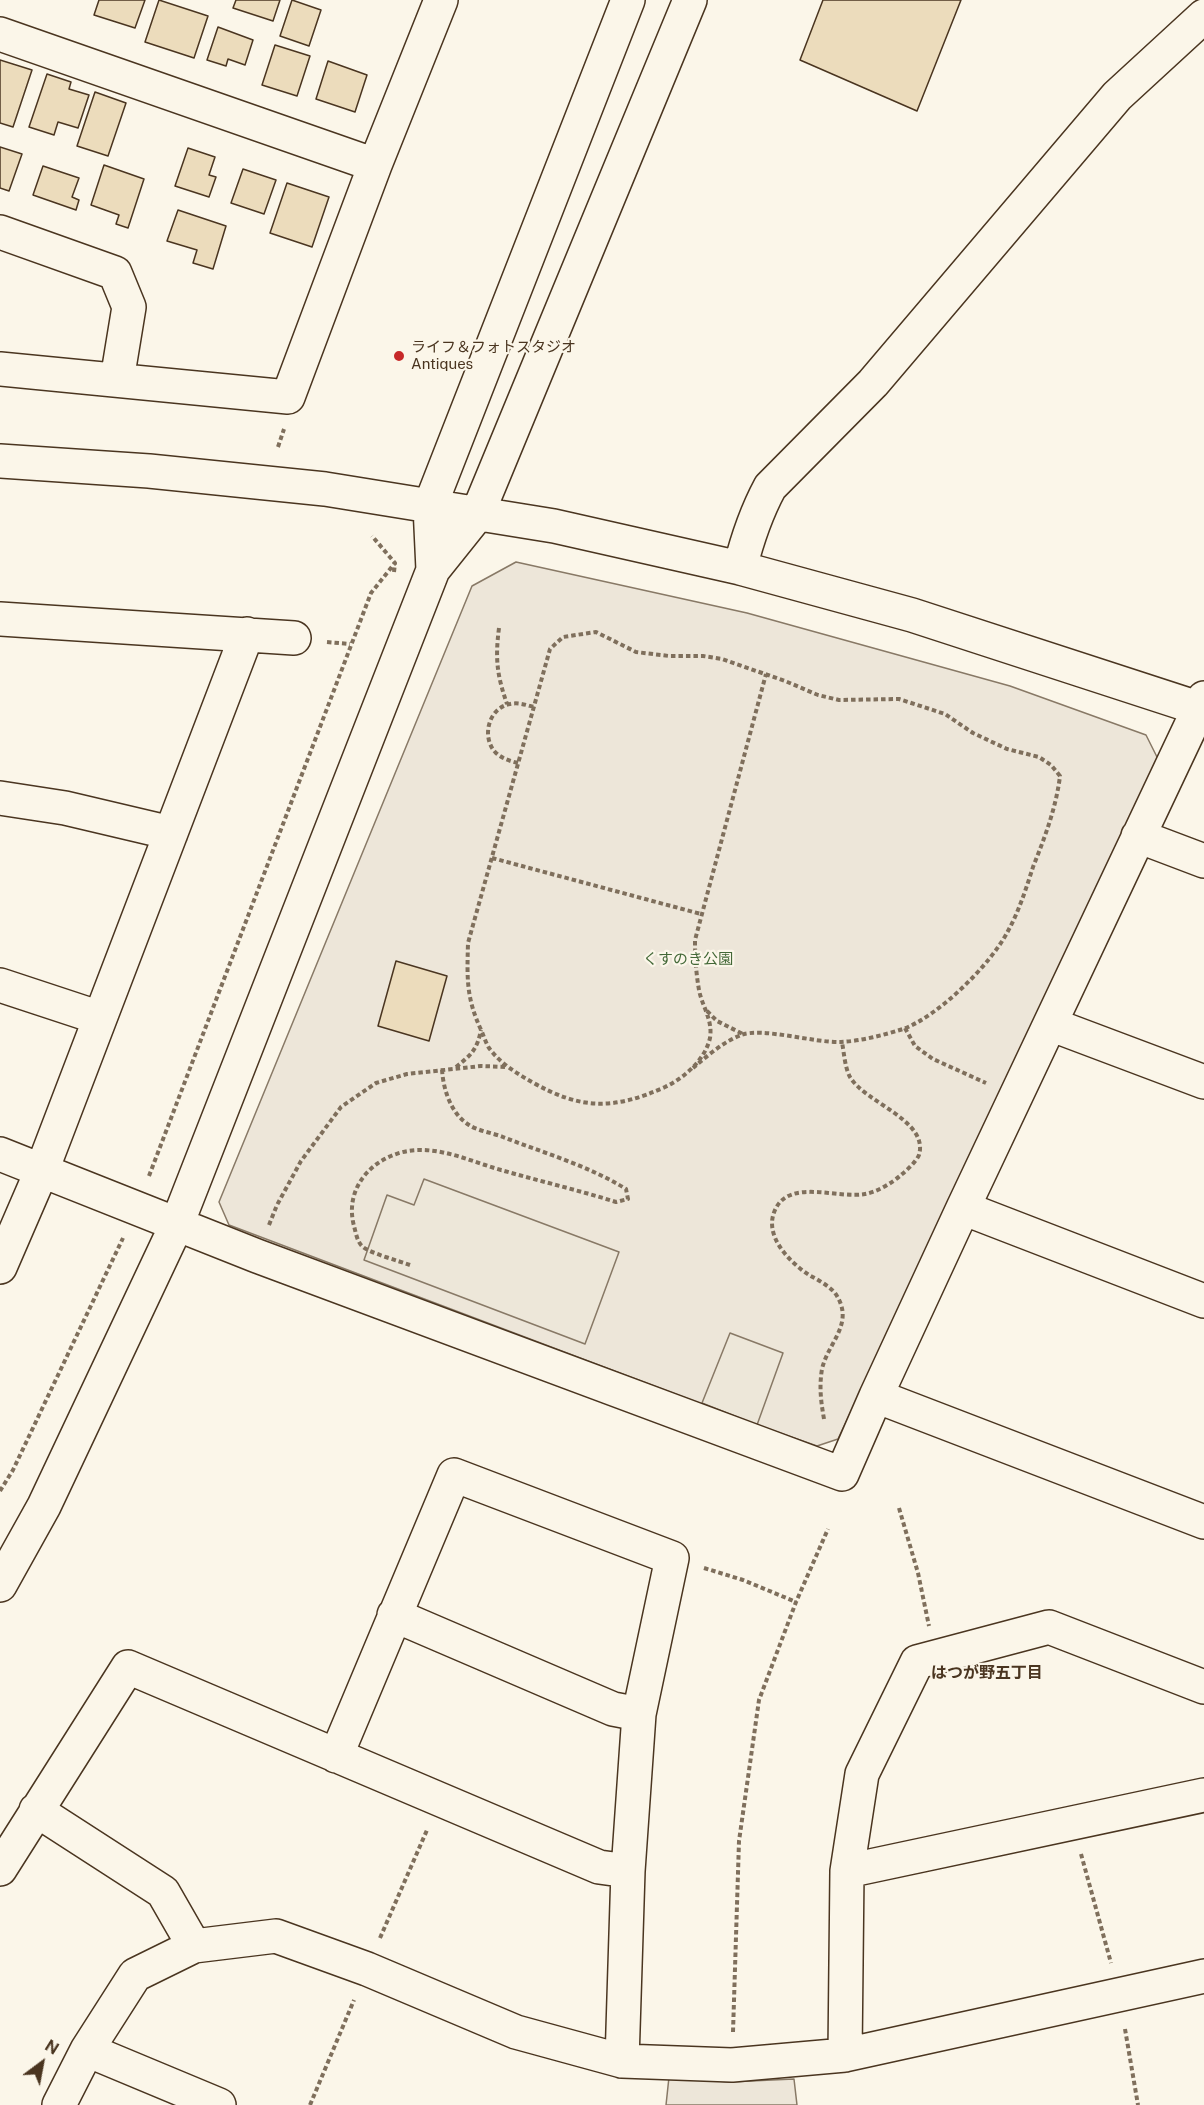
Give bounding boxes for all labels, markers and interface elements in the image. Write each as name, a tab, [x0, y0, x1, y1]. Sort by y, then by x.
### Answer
place label: ライフ＆フォトスタジオ Antiques	[411, 338, 576, 373]
marker: ライフ＆フォトスタジオ Antiques	[392, 349, 406, 363]
park label: くすのき公園	[643, 950, 733, 968]
district label: はつが野五丁目	[931, 1663, 1043, 1683]
north arrow	[12, 2033, 72, 2093]
text: N	[41, 2036, 62, 2059]

